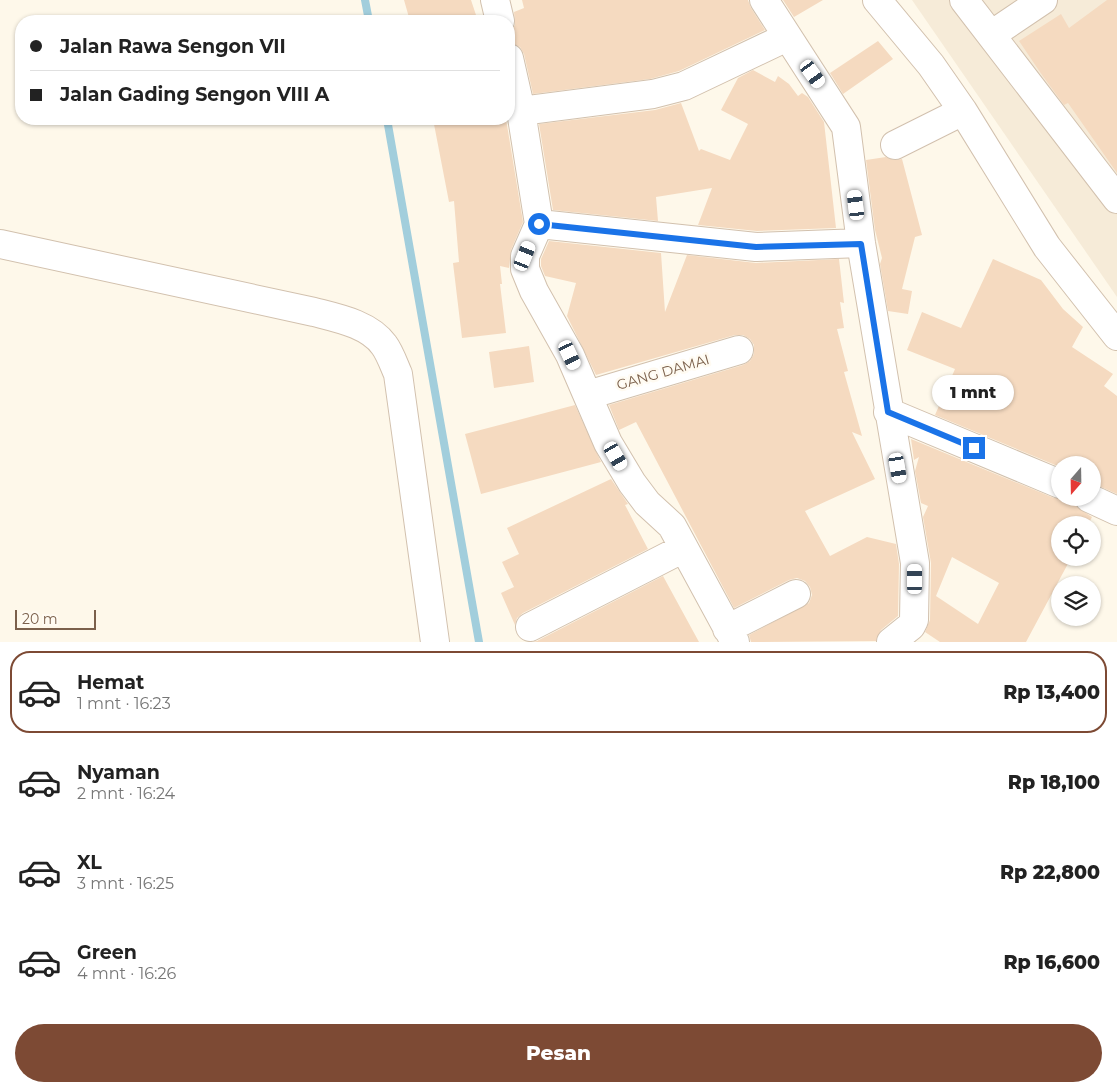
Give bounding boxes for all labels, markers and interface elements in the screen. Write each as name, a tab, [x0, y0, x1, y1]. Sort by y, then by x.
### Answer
text: Jalan Rawa Sengon VII	[60, 35, 286, 58]
car	[798, 57, 827, 91]
text: Jalan Gading Sengon VIII A	[60, 83, 329, 106]
car	[846, 189, 865, 221]
route start	[528, 213, 550, 235]
car	[512, 239, 537, 273]
car	[556, 338, 583, 372]
street label: GANG DAMAI	[614, 350, 712, 394]
callout: 1 mnt	[933, 376, 1015, 410]
text: 1 mnt	[950, 383, 996, 402]
route end	[963, 437, 985, 459]
car	[602, 439, 629, 473]
car	[888, 452, 907, 484]
north arrow	[1051, 456, 1101, 506]
map controls	[1051, 456, 1101, 626]
button: locate	[1051, 516, 1101, 566]
car	[907, 564, 922, 594]
button: layers	[1051, 576, 1101, 626]
scale bar	[15, 607, 96, 630]
text: 20 m	[22, 610, 58, 628]
icon: car	[17, 670, 62, 715]
text: Hemat	[77, 671, 144, 694]
text: Rp 13,400	[1003, 681, 1100, 704]
text: 1 mnt · 16:23	[77, 694, 171, 713]
icon: car	[17, 760, 62, 805]
text: Nyaman	[77, 761, 160, 784]
text: Rp 18,100	[1008, 771, 1100, 794]
text: 2 mnt · 16:24	[77, 784, 175, 803]
icon: car	[17, 850, 62, 895]
text: XL	[77, 851, 102, 874]
text: Rp 22,800	[1000, 861, 1100, 884]
text: 3 mnt · 16:25	[77, 874, 174, 893]
icon: car	[17, 940, 62, 985]
text: Green	[77, 941, 137, 964]
text: Rp 16,600	[1004, 951, 1100, 974]
text: 4 mnt · 16:26	[77, 964, 176, 983]
button: Pesan	[15, 1024, 1102, 1082]

